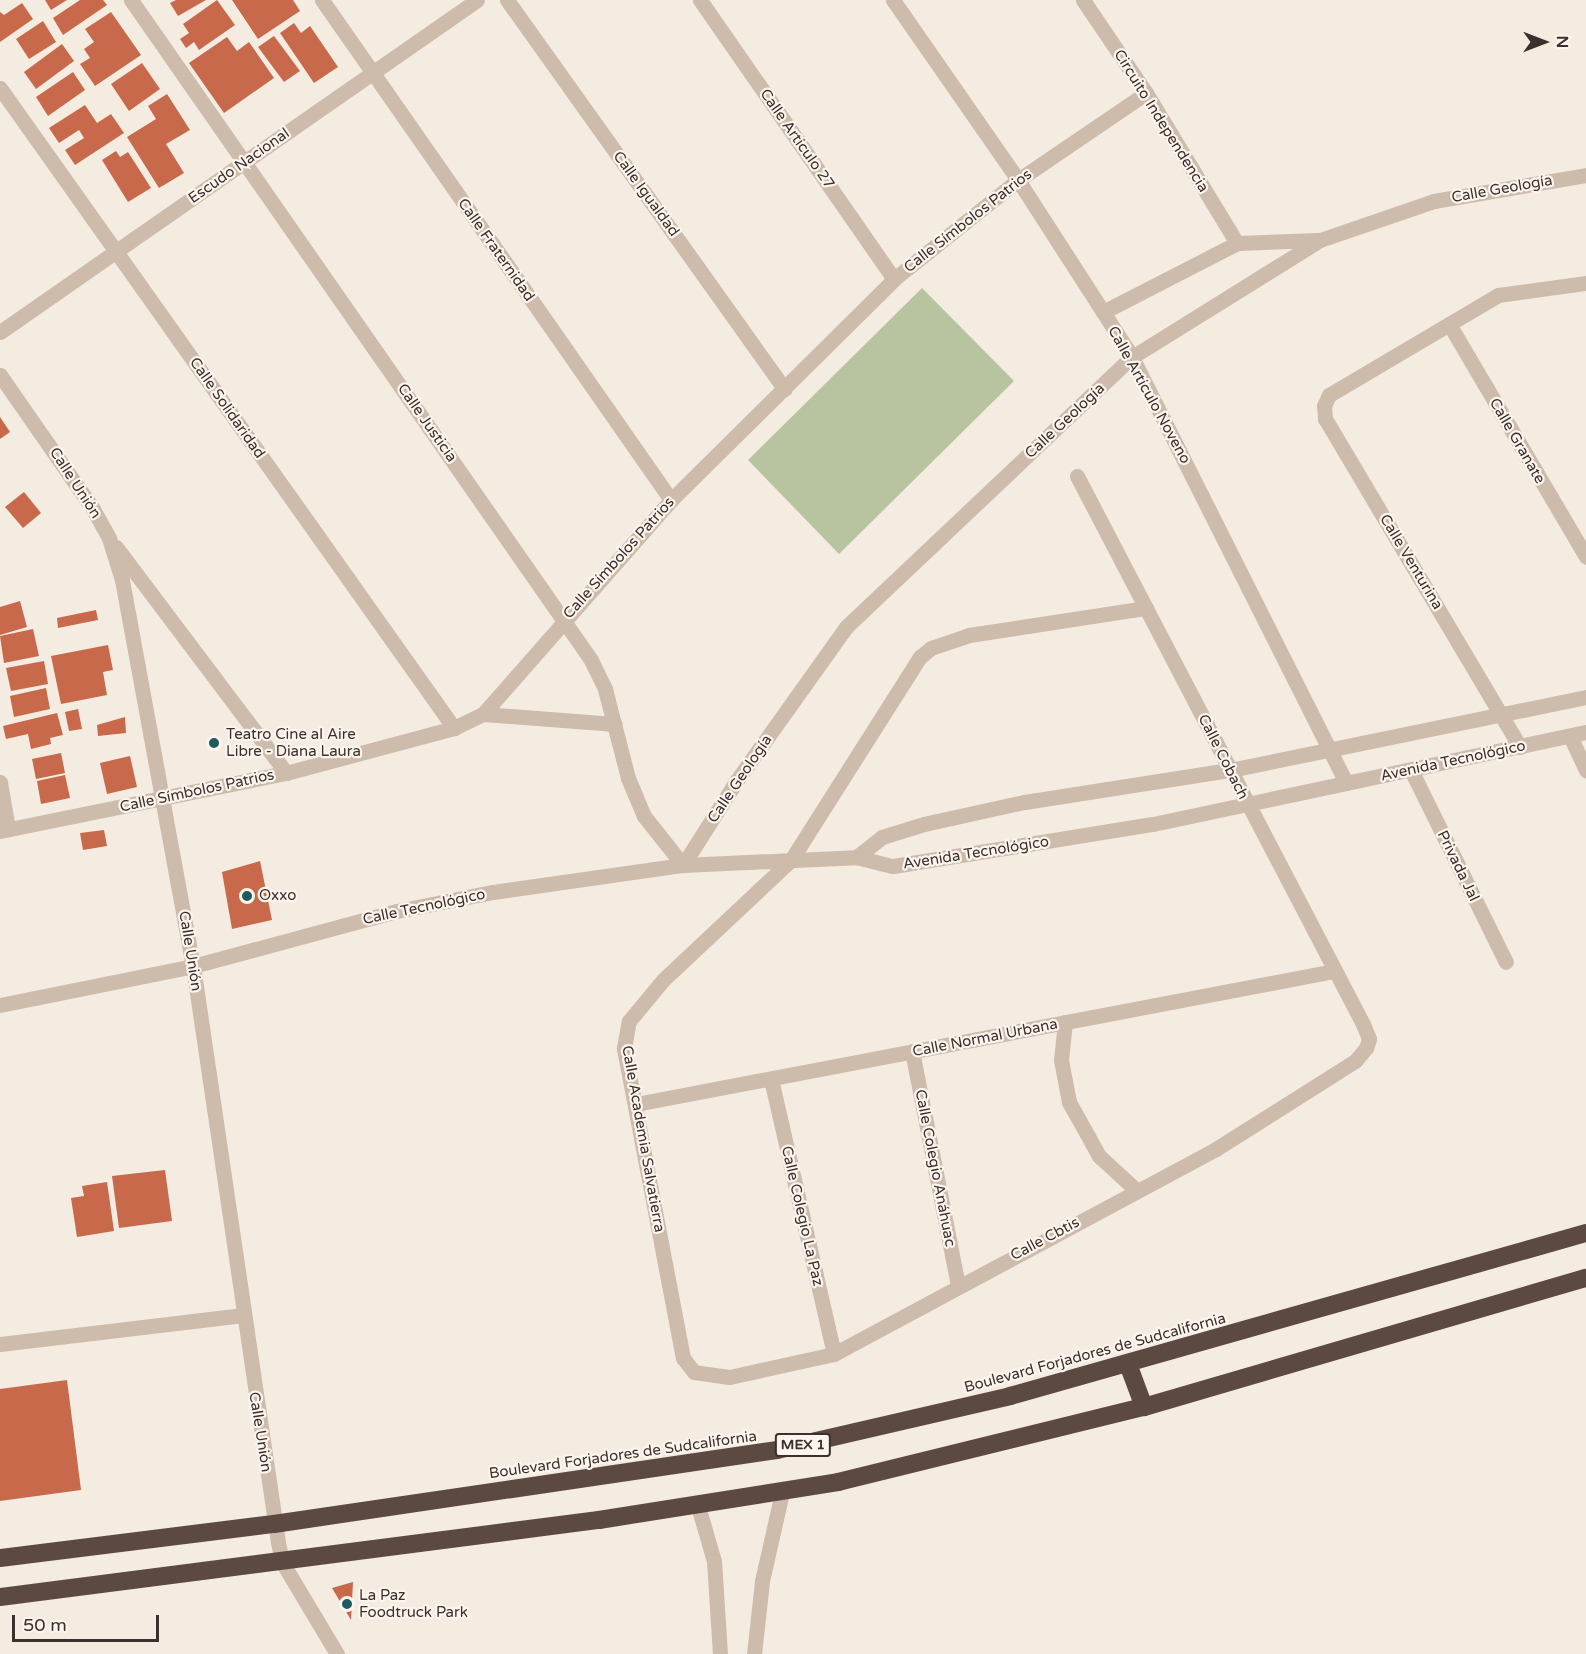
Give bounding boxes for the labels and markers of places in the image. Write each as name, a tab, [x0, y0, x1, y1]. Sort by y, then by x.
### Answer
place label: Teatro Cine al Aire Libre - Diana Laura	[226, 725, 361, 760]
marker: Teatro Cine al Aire Libre - Diana Laura	[207, 736, 221, 750]
place label: Oxxo	[259, 887, 296, 905]
marker: Oxxo	[240, 889, 254, 903]
place label: La Paz Foodtruck Park	[359, 1586, 468, 1621]
marker: La Paz Foodtruck Park	[340, 1597, 354, 1611]

